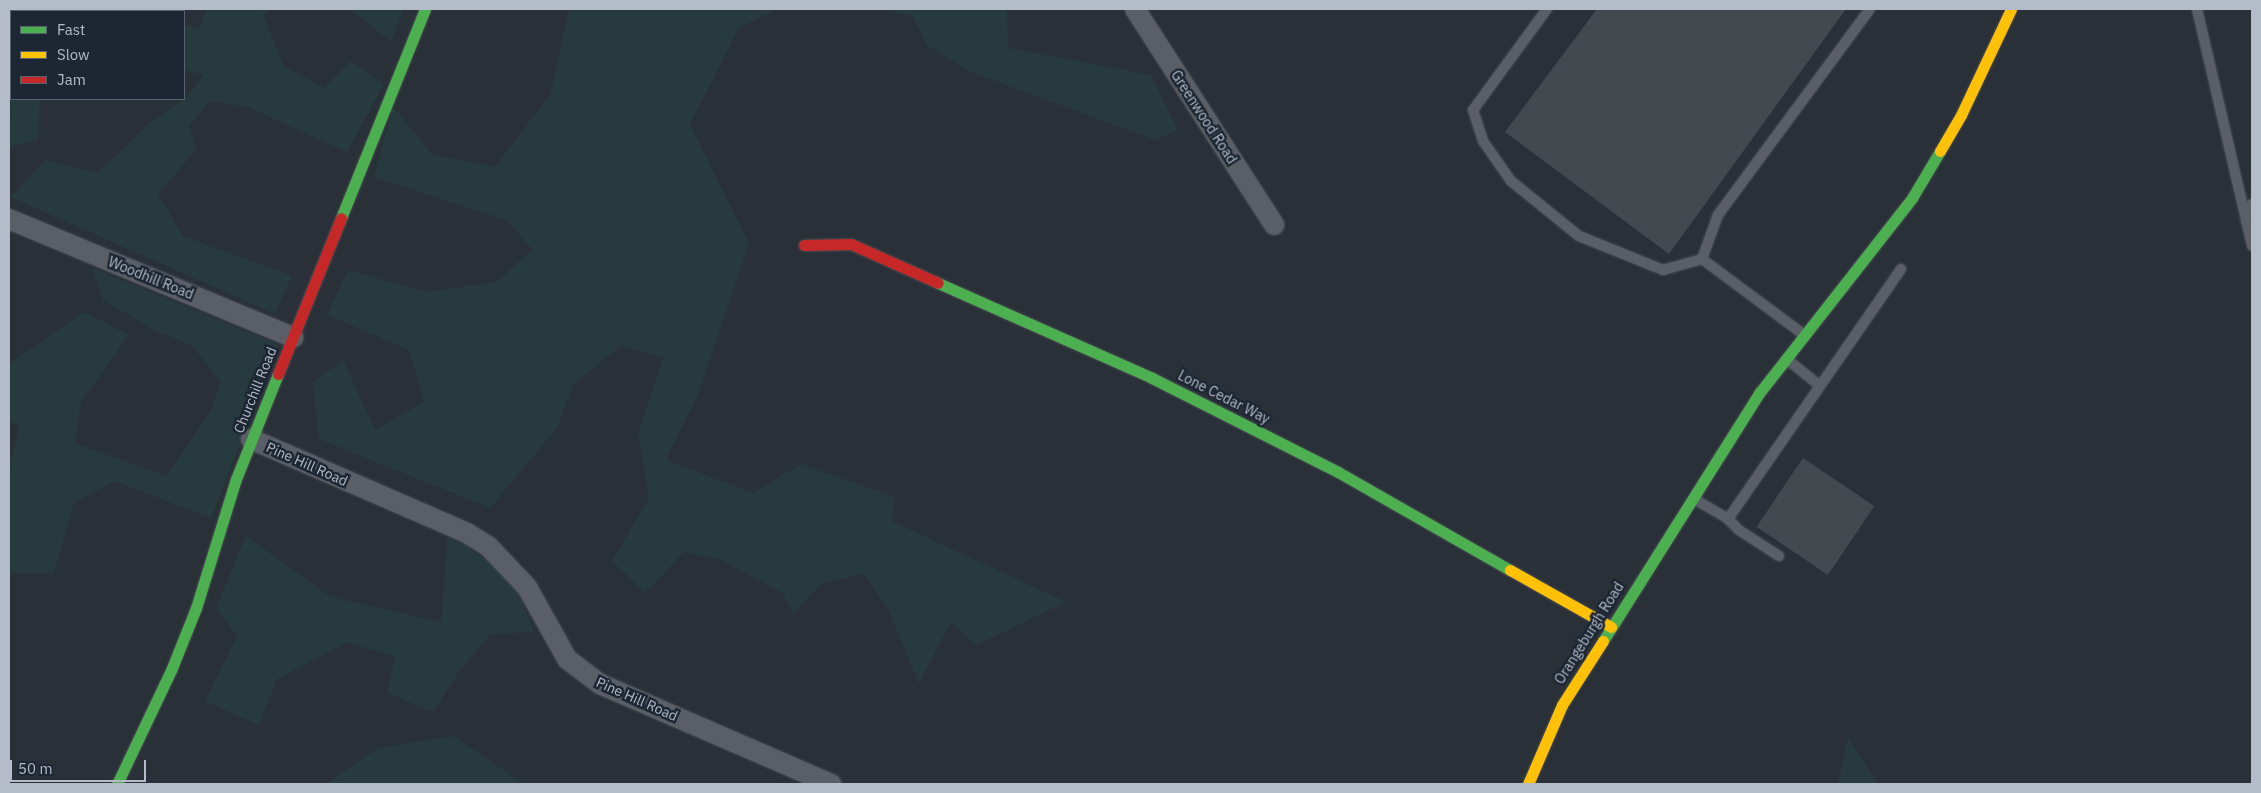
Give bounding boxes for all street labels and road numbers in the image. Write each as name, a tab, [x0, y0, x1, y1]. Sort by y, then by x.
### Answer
street label: Greenwood Road	[1168, 67, 1240, 167]
street label: Woodhill Road	[106, 253, 196, 303]
street label: Churchill Road	[230, 345, 280, 435]
street label: Lone Cedar Way	[1175, 367, 1273, 427]
street label: Pine Hill Road	[264, 439, 350, 489]
street label: Orangeburgh Road	[1551, 579, 1627, 687]
street label: Pine Hill Road	[594, 674, 680, 724]

